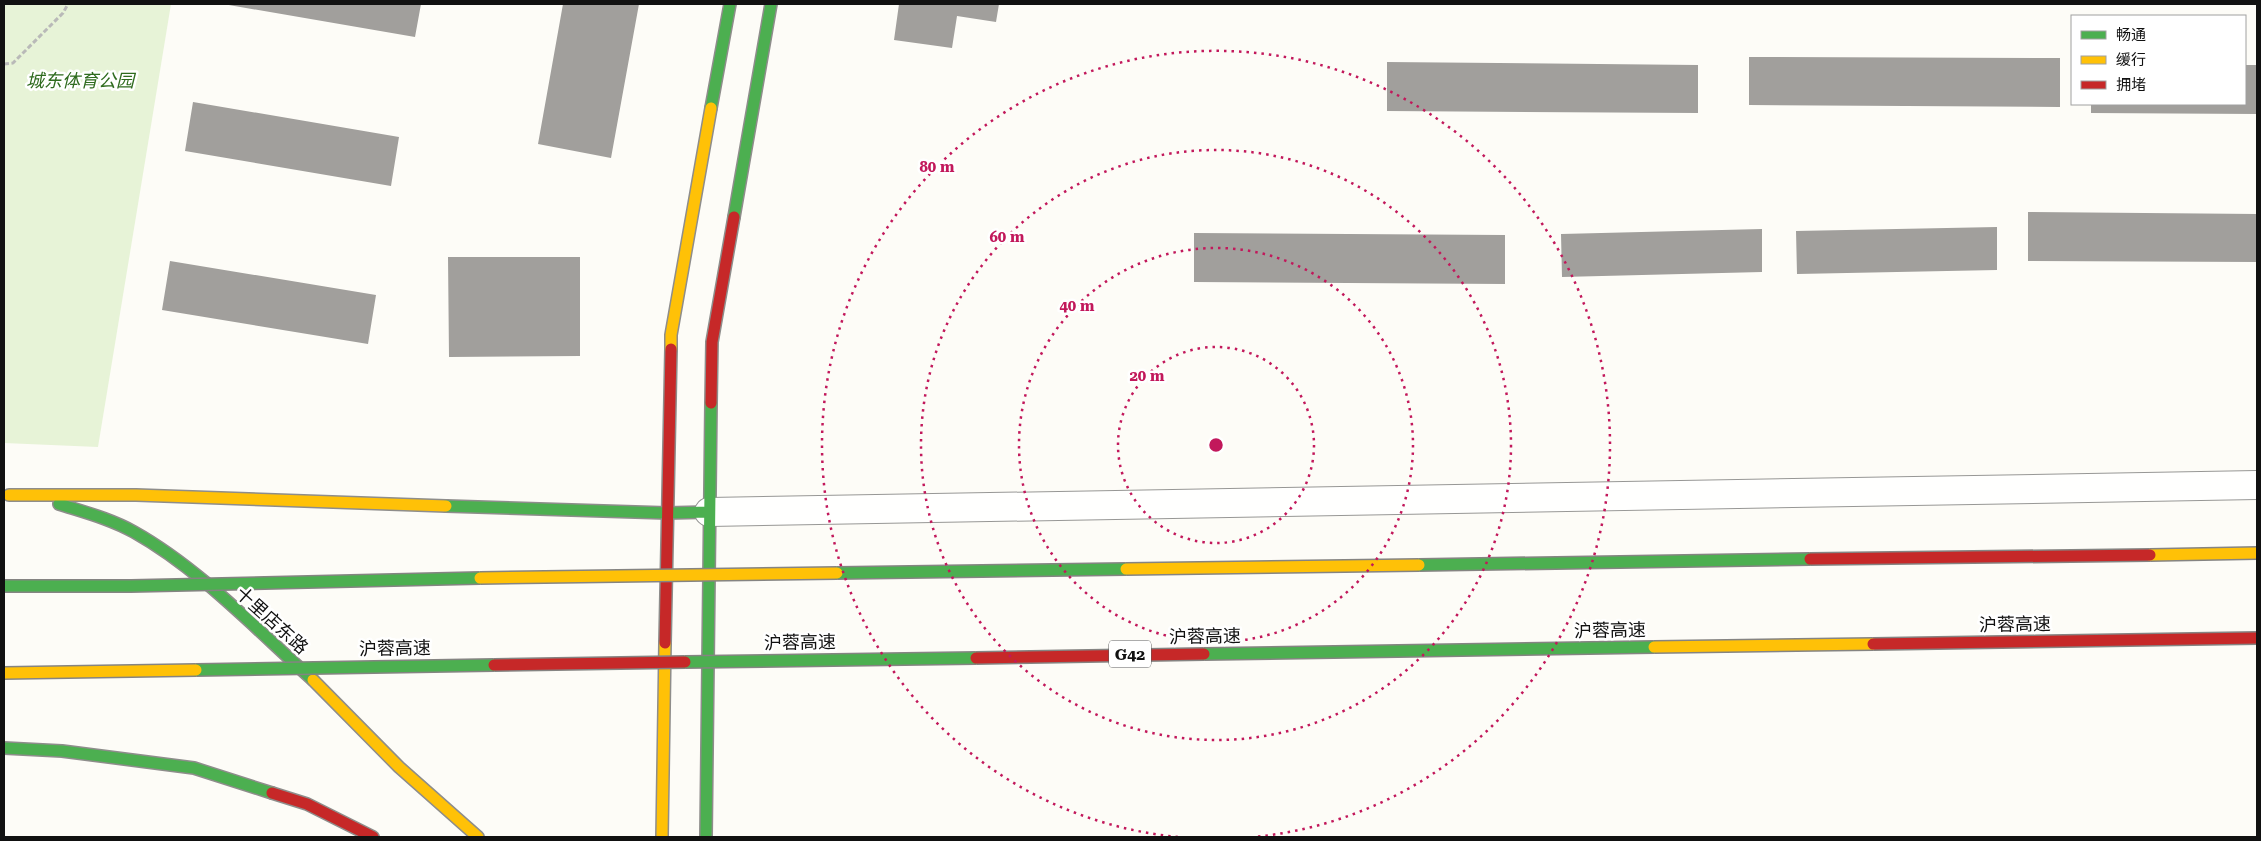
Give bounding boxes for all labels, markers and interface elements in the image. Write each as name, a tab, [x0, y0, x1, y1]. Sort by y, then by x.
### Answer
legend	[2071, 15, 2246, 105]
text: 畅通	[2116, 26, 2146, 44]
text: 缓行	[2116, 51, 2146, 69]
park label: 城东体育公园	[26, 70, 137, 91]
text: 拥堵	[2116, 76, 2146, 94]
text: 80 m	[919, 158, 955, 176]
text: 60 m	[989, 228, 1025, 246]
text: 40 m	[1059, 297, 1095, 315]
text: 20 m	[1129, 367, 1165, 385]
centre of rings	[1207, 436, 1225, 454]
street label: 十里店东路	[232, 582, 312, 658]
street label: 沪蓉高速	[1979, 613, 2051, 635]
street label: 沪蓉高速	[1574, 619, 1646, 641]
street label: 沪蓉高速	[1169, 625, 1241, 647]
street label: 沪蓉高速	[764, 631, 836, 653]
street label: 沪蓉高速	[359, 637, 431, 659]
road number: G42	[1109, 641, 1151, 668]

